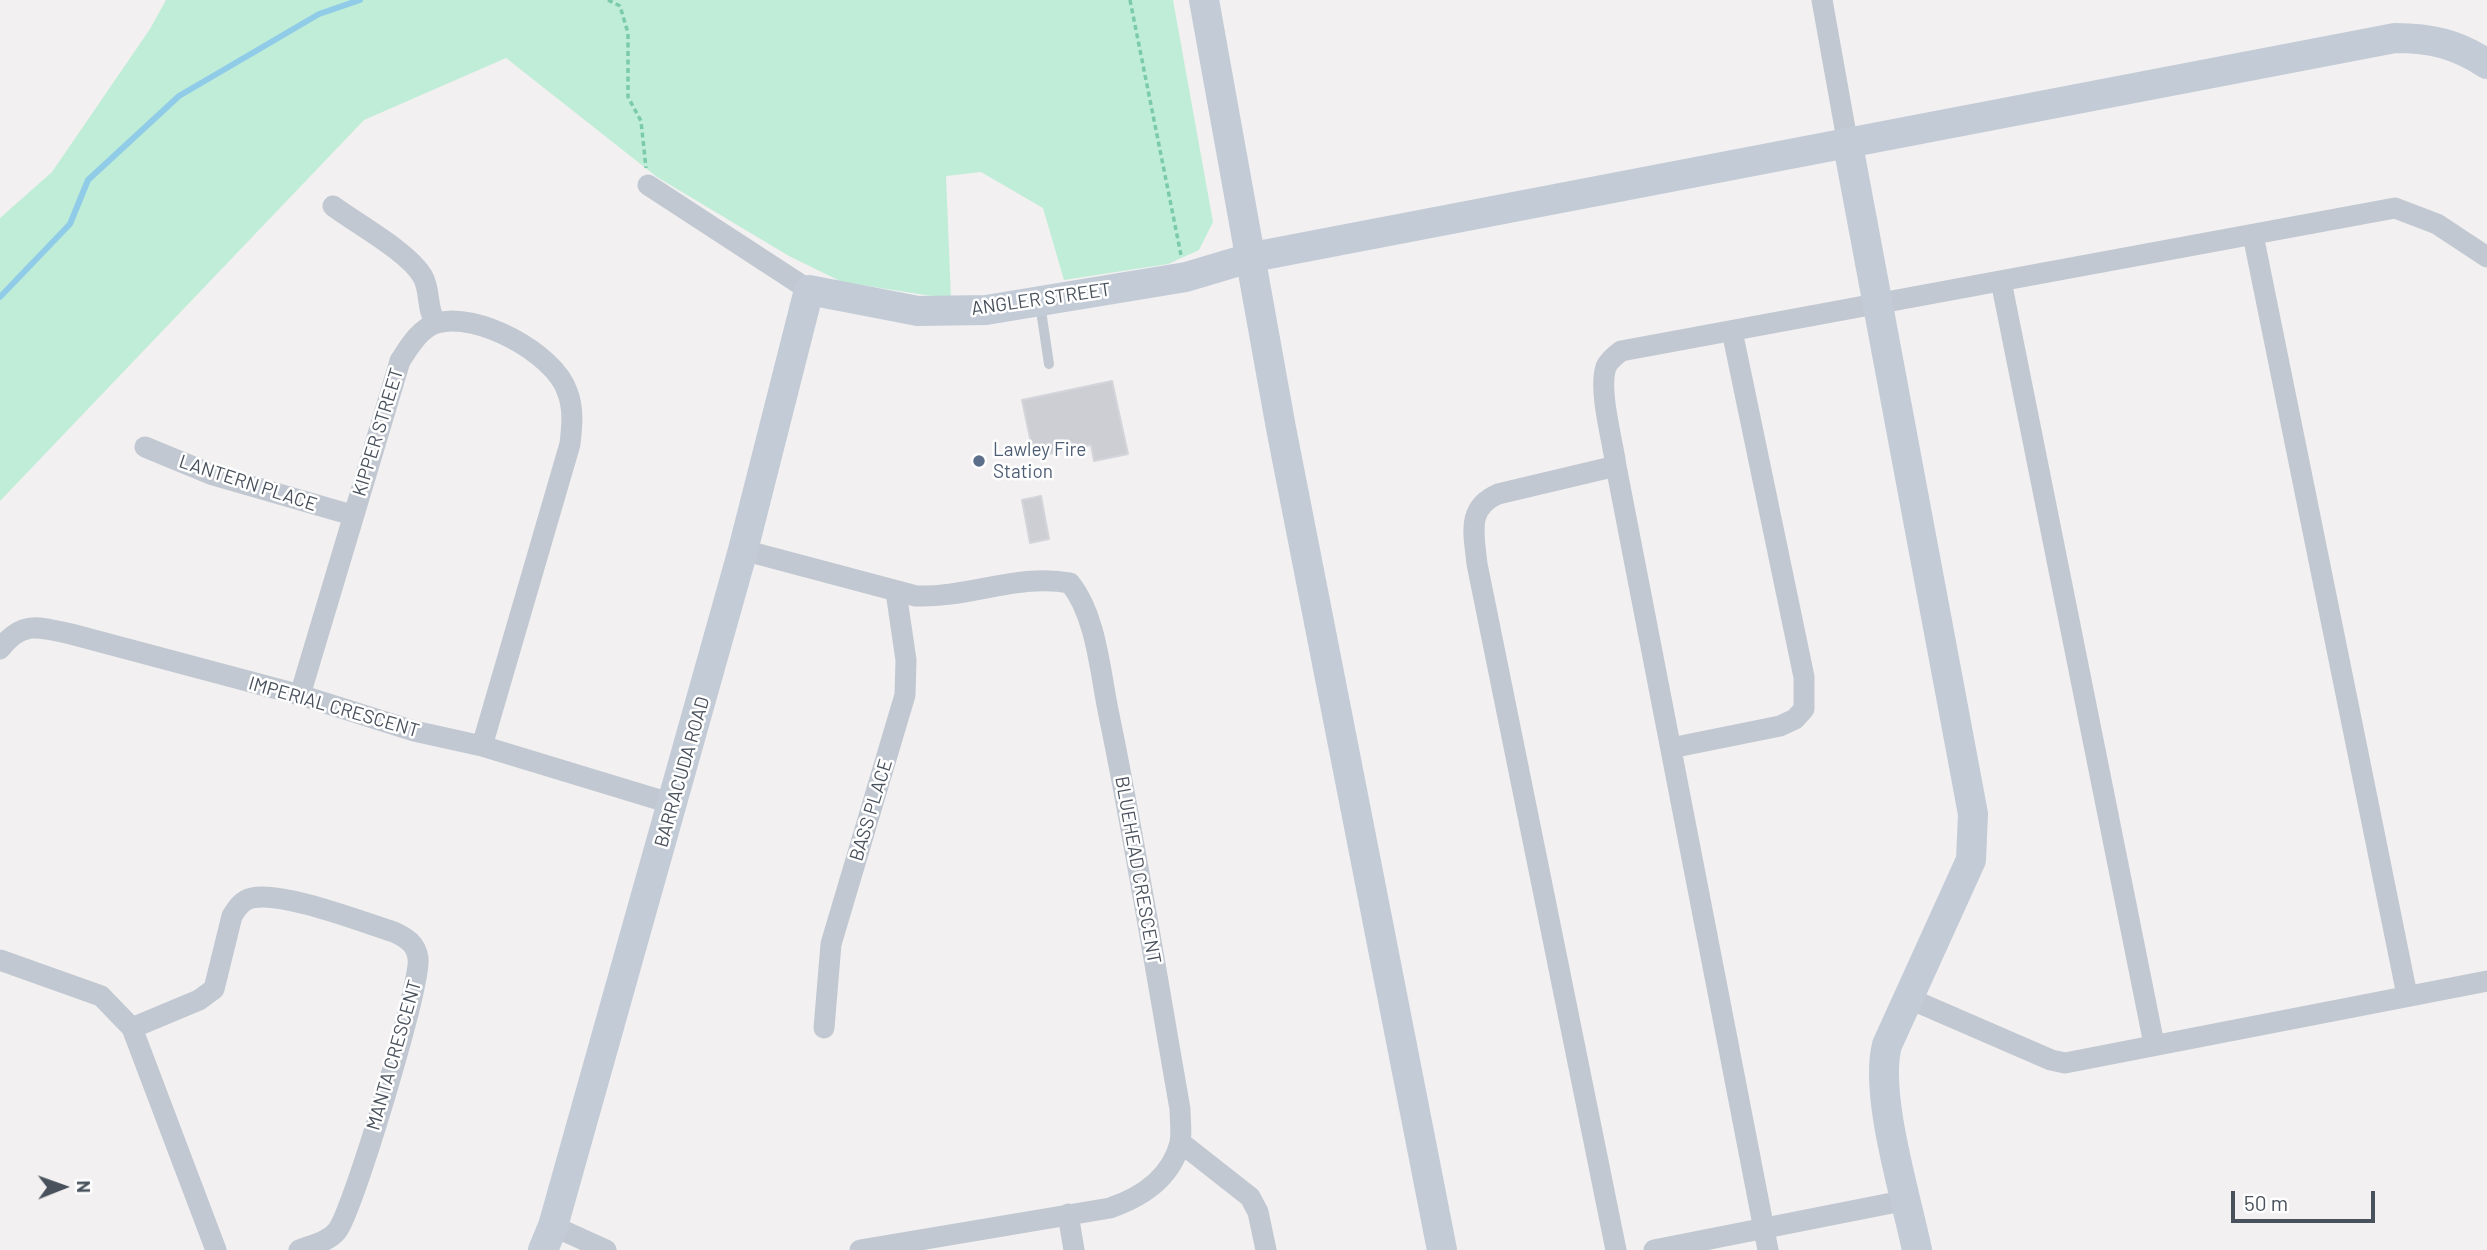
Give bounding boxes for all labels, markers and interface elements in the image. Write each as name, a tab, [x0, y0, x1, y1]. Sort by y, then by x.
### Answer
street label: ANGLER STREET	[970, 278, 1112, 320]
street label: KIPPER STREET	[348, 365, 408, 499]
place label: Lawley Fire Station	[993, 439, 1086, 483]
street label: LANTERN PLACE	[176, 450, 320, 516]
marker: Lawley Fire Station	[971, 453, 987, 469]
street label: IMPERIAL CRESCENT	[246, 672, 422, 742]
street label: BARRACUDA ROAD	[650, 694, 714, 850]
street label: BASS PLACE	[845, 756, 897, 864]
street label: BLUEHEAD CRESCENT	[1110, 774, 1166, 966]
street label: MANTA CRESCENT	[362, 977, 426, 1133]
north arrow	[28, 1152, 98, 1222]
scale bar	[2235, 1176, 2378, 1220]
text: N	[73, 1180, 96, 1193]
text: 50 m	[2244, 1190, 2288, 1215]

